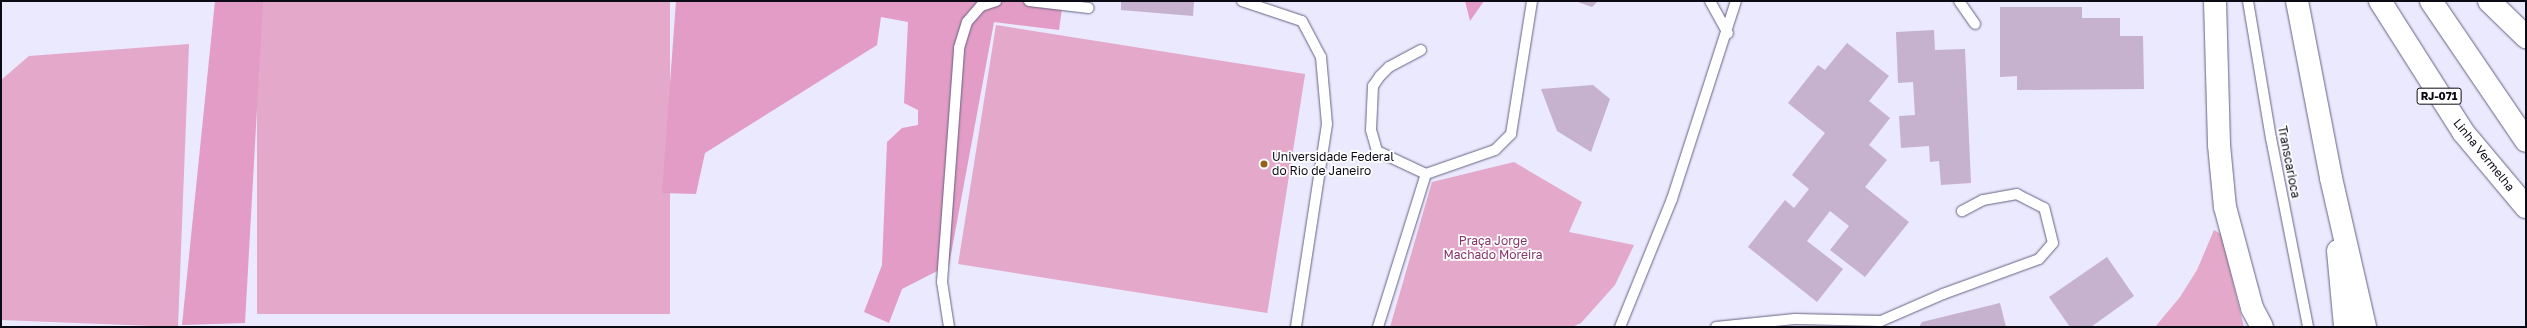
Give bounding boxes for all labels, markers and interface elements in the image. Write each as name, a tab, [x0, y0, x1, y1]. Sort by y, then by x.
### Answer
road number: RJ-071	[2416, 87, 2462, 105]
street label: Linha Vermelha	[2450, 116, 2518, 194]
street label: Transcarioca	[2275, 125, 2303, 199]
place label: Universidade Federal do Rio de Janeiro	[1272, 150, 1394, 178]
marker: Universidade Federal do Rio de Janeiro	[1259, 159, 1269, 169]
park label: Praça Jorge Machado Moreira	[1444, 234, 1542, 262]

